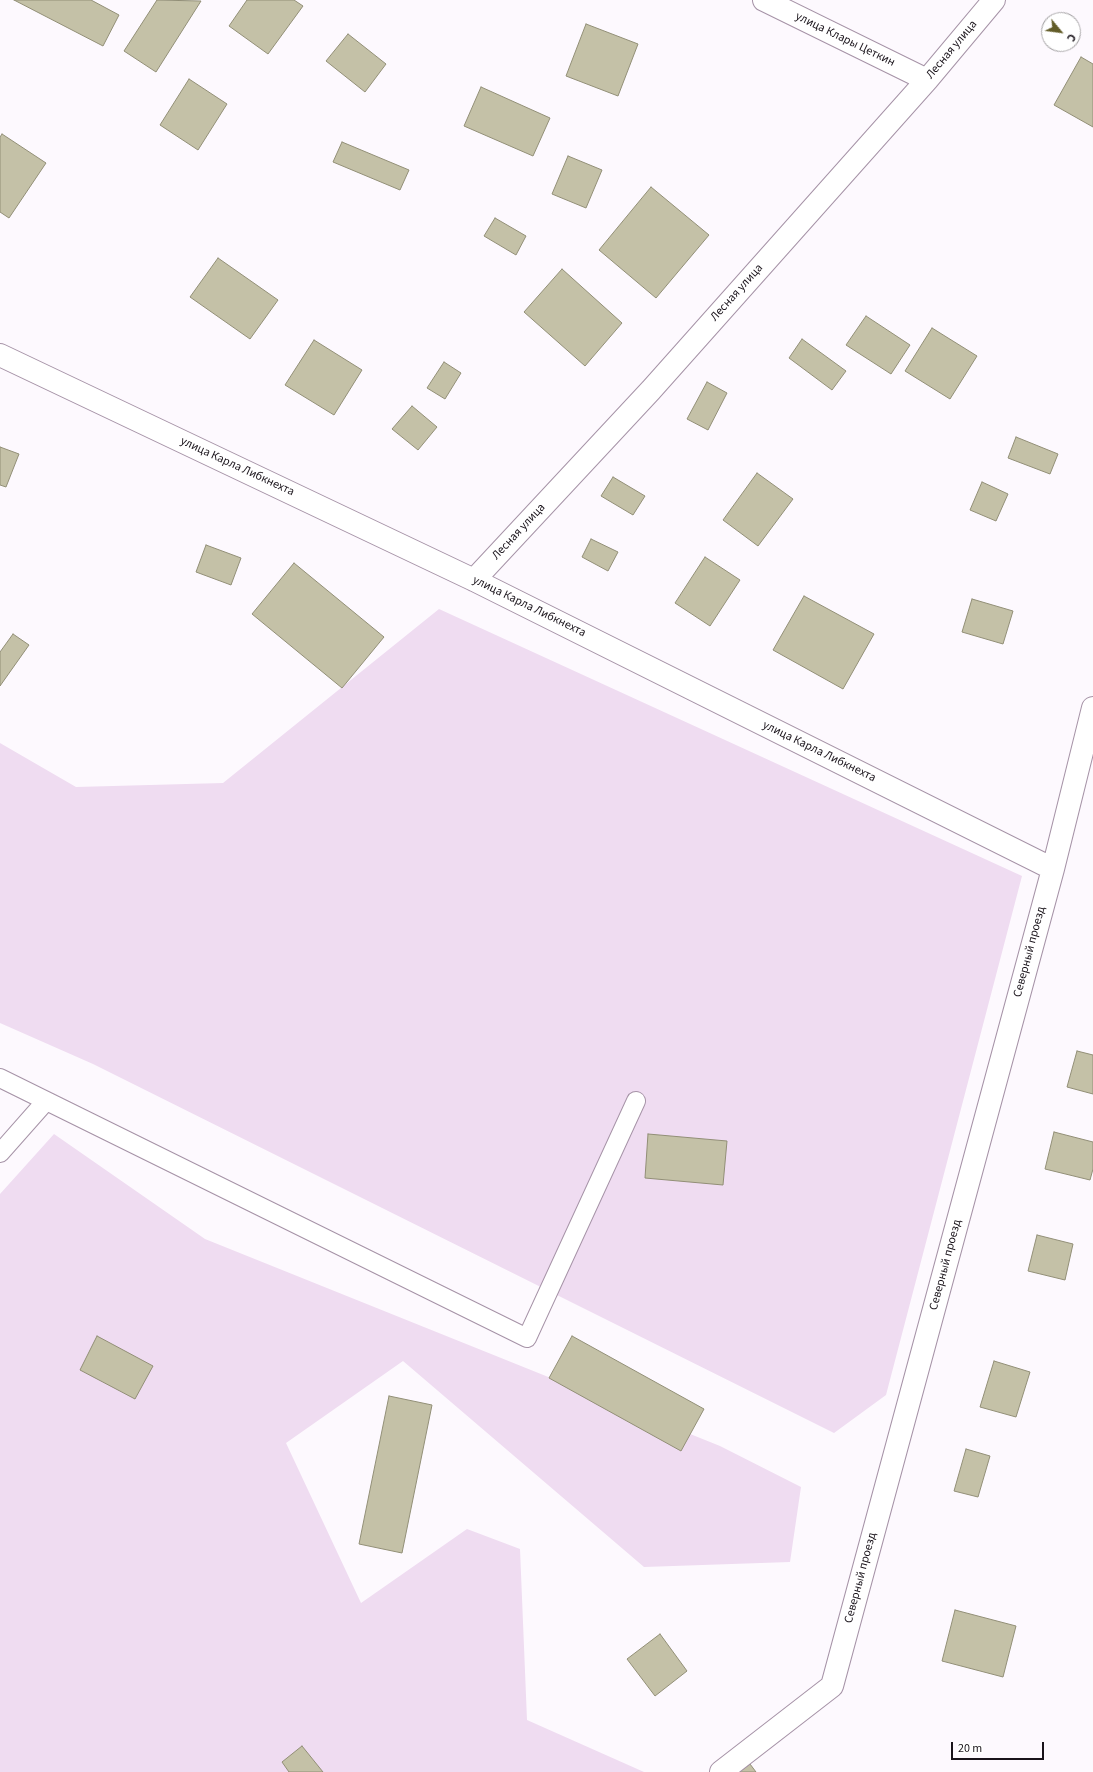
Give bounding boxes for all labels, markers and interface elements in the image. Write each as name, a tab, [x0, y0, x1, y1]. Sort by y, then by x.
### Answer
street label: улица Клары Цеткин	[793, 10, 897, 70]
north arrow	[1041, 12, 1081, 52]
street label: Лесная улица	[923, 18, 981, 82]
text: С	[1063, 31, 1079, 44]
street label: Лесная улица	[708, 261, 766, 325]
street label: улица Карла Либкнехта	[178, 434, 296, 500]
street label: Лесная улица	[489, 501, 549, 563]
street label: улица Карла Либкнехта	[470, 573, 588, 641]
street label: улица Карла Либкнехта	[760, 718, 878, 786]
street label: Северный проезд	[1011, 905, 1049, 999]
street label: Северный проезд	[927, 1218, 965, 1312]
street label: Северный проезд	[842, 1531, 880, 1625]
scale bar	[953, 1734, 1046, 1760]
text: 20 m	[958, 1740, 982, 1757]

